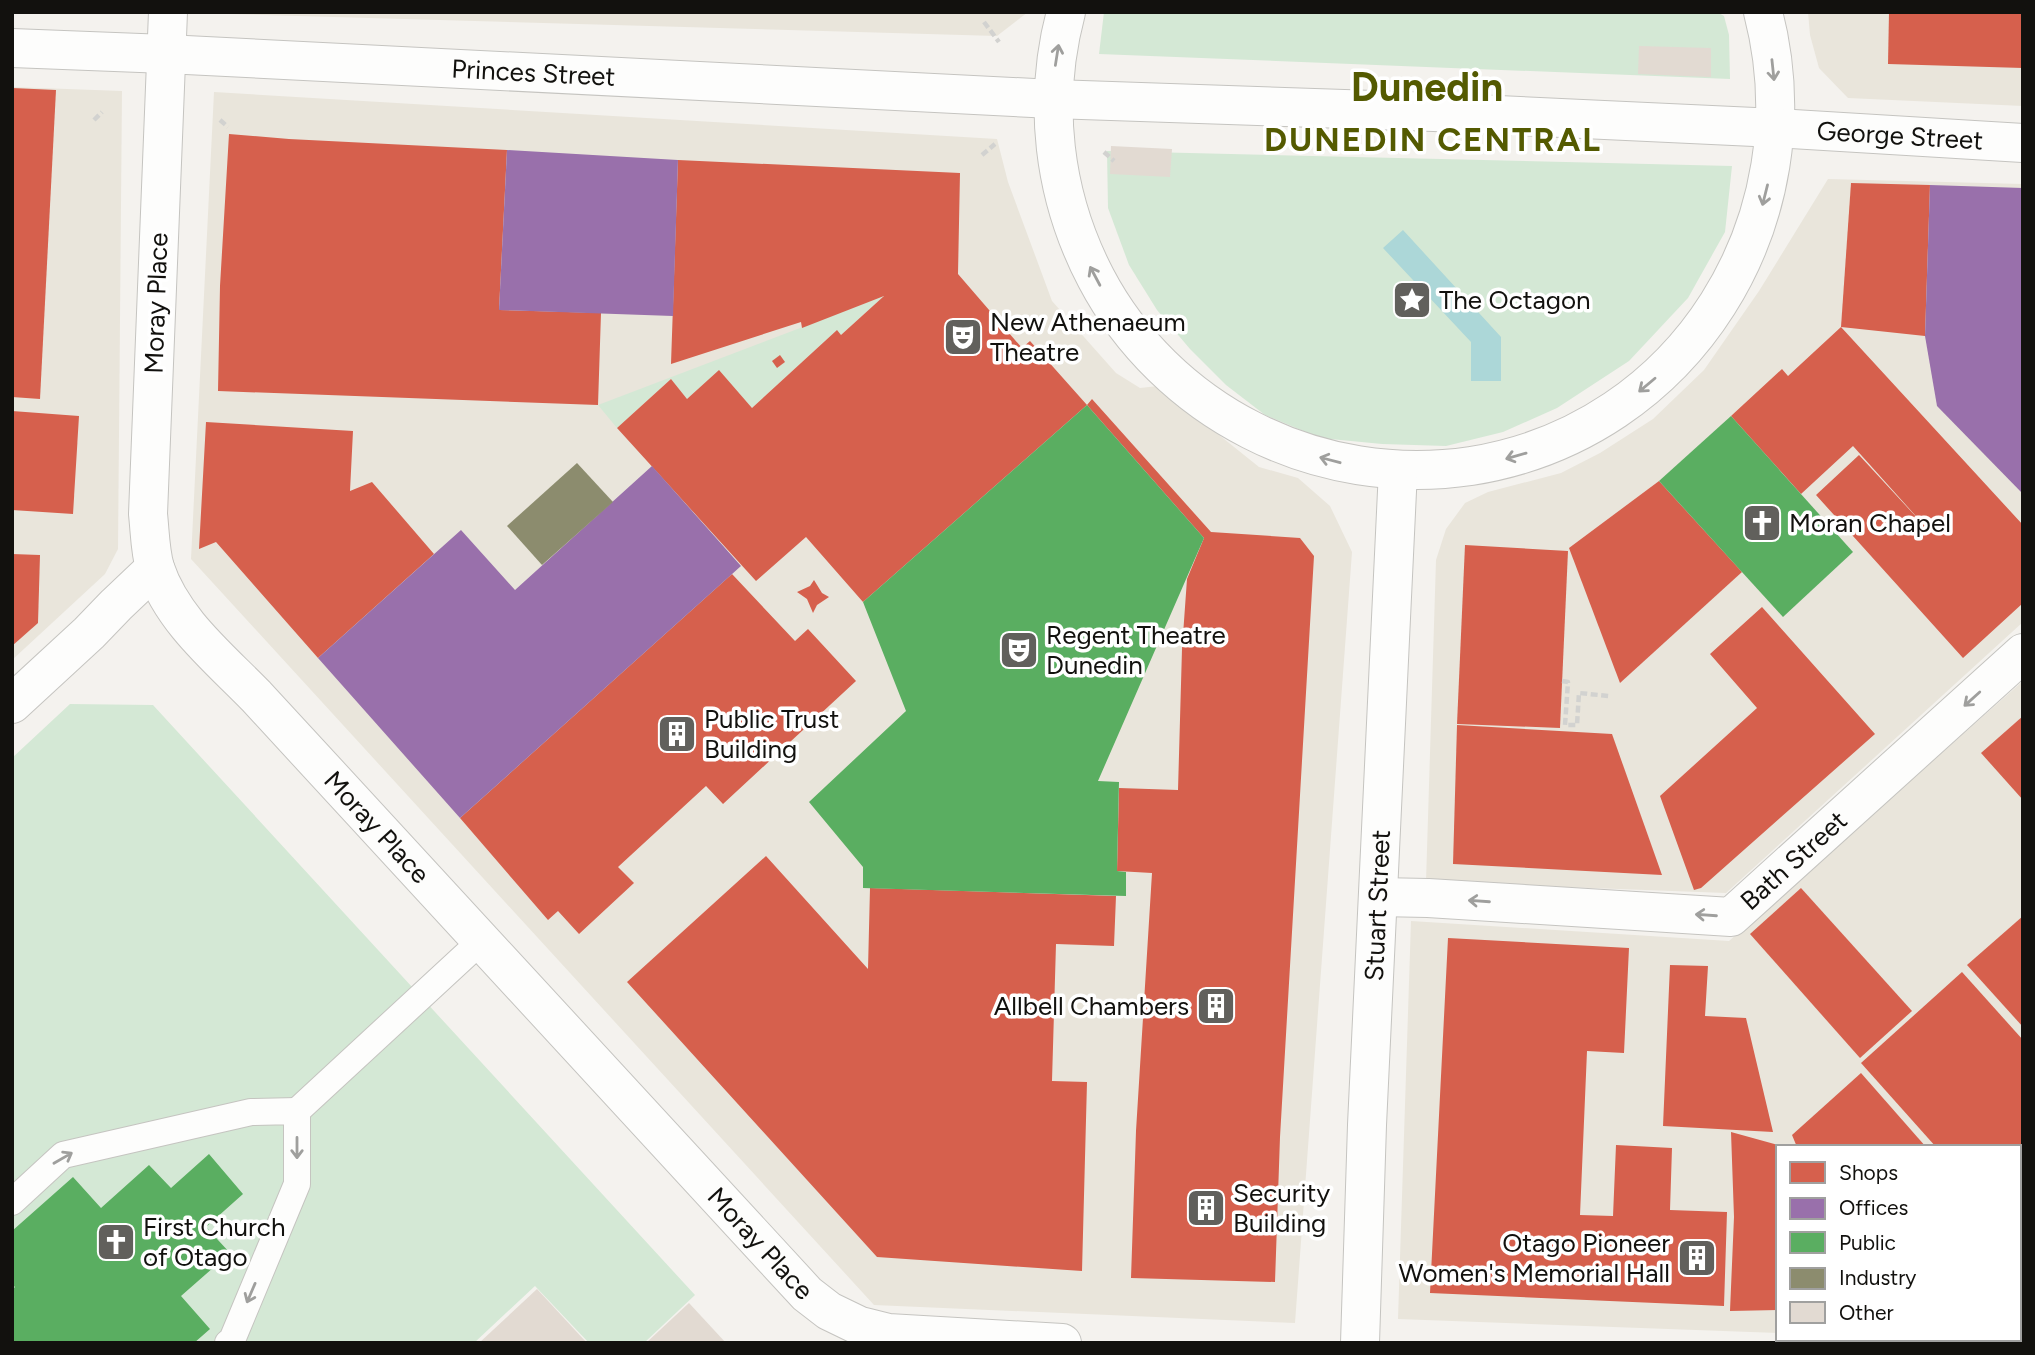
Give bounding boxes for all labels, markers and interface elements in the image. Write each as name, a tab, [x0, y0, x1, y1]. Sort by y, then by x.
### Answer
one-way arrow	[1051, 44, 1064, 67]
street label: Princes Street	[451, 53, 616, 93]
one-way arrow	[1767, 58, 1780, 80]
district label: Dunedin	[1351, 63, 1503, 111]
street label: George Street	[1816, 115, 1984, 157]
district label: DUNEDIN CENTRAL	[1264, 120, 1602, 159]
one-way arrow	[1758, 183, 1771, 206]
street label: Moray Place	[138, 232, 174, 374]
one-way arrow	[1088, 266, 1101, 287]
place icon: The Octagon	[1391, 279, 1433, 321]
place label: The Octagon	[1439, 284, 1591, 316]
place label: New Athenaeum Theatre	[990, 306, 1186, 368]
theatre icon: New Athenaeum Theatre	[942, 316, 984, 358]
one-way arrow	[1638, 377, 1656, 393]
one-way arrow	[1505, 450, 1527, 463]
one-way arrow	[1320, 453, 1342, 466]
church icon: Moran Chapel	[1741, 502, 1783, 544]
place label: Moran Chapel	[1789, 507, 1951, 539]
place label: Regent Theatre Dunedin	[1046, 619, 1226, 681]
theatre icon: Regent Theatre Dunedin	[998, 629, 1040, 671]
one-way arrow	[1964, 690, 1981, 707]
place label: Public Trust Building	[704, 703, 839, 765]
building icon: Public Trust Building	[656, 713, 698, 755]
street label: Moray Place	[317, 764, 437, 890]
street label: Bath Street	[1734, 804, 1854, 917]
street label: Stuart Street	[1358, 829, 1397, 982]
one-way arrow	[1469, 894, 1491, 907]
one-way arrow	[1695, 909, 1718, 922]
building icon: Allbell Chambers	[1195, 985, 1237, 1027]
place label: Allbell Chambers	[994, 990, 1189, 1022]
one-way arrow	[290, 1136, 304, 1159]
legend	[1776, 1145, 2021, 1341]
one-way arrow	[53, 1151, 73, 1165]
text: Shops	[1839, 1160, 1898, 1185]
place label: Security Building	[1233, 1177, 1330, 1239]
street label: Moray Place	[701, 1181, 820, 1306]
building icon: Security Building	[1185, 1187, 1227, 1229]
text: Offices	[1839, 1195, 1908, 1220]
place label: First Church of Otago	[143, 1211, 285, 1273]
church icon: First Church of Otago	[95, 1221, 137, 1263]
place label: Otago Pioneer Women's Memorial Hall	[1399, 1227, 1670, 1289]
text: Public	[1839, 1230, 1896, 1255]
building icon: Otago Pioneer Women's Memorial Hall	[1676, 1237, 1718, 1279]
text: Industry	[1839, 1265, 1916, 1290]
one-way arrow	[244, 1281, 257, 1303]
text: Other	[1839, 1300, 1894, 1325]

